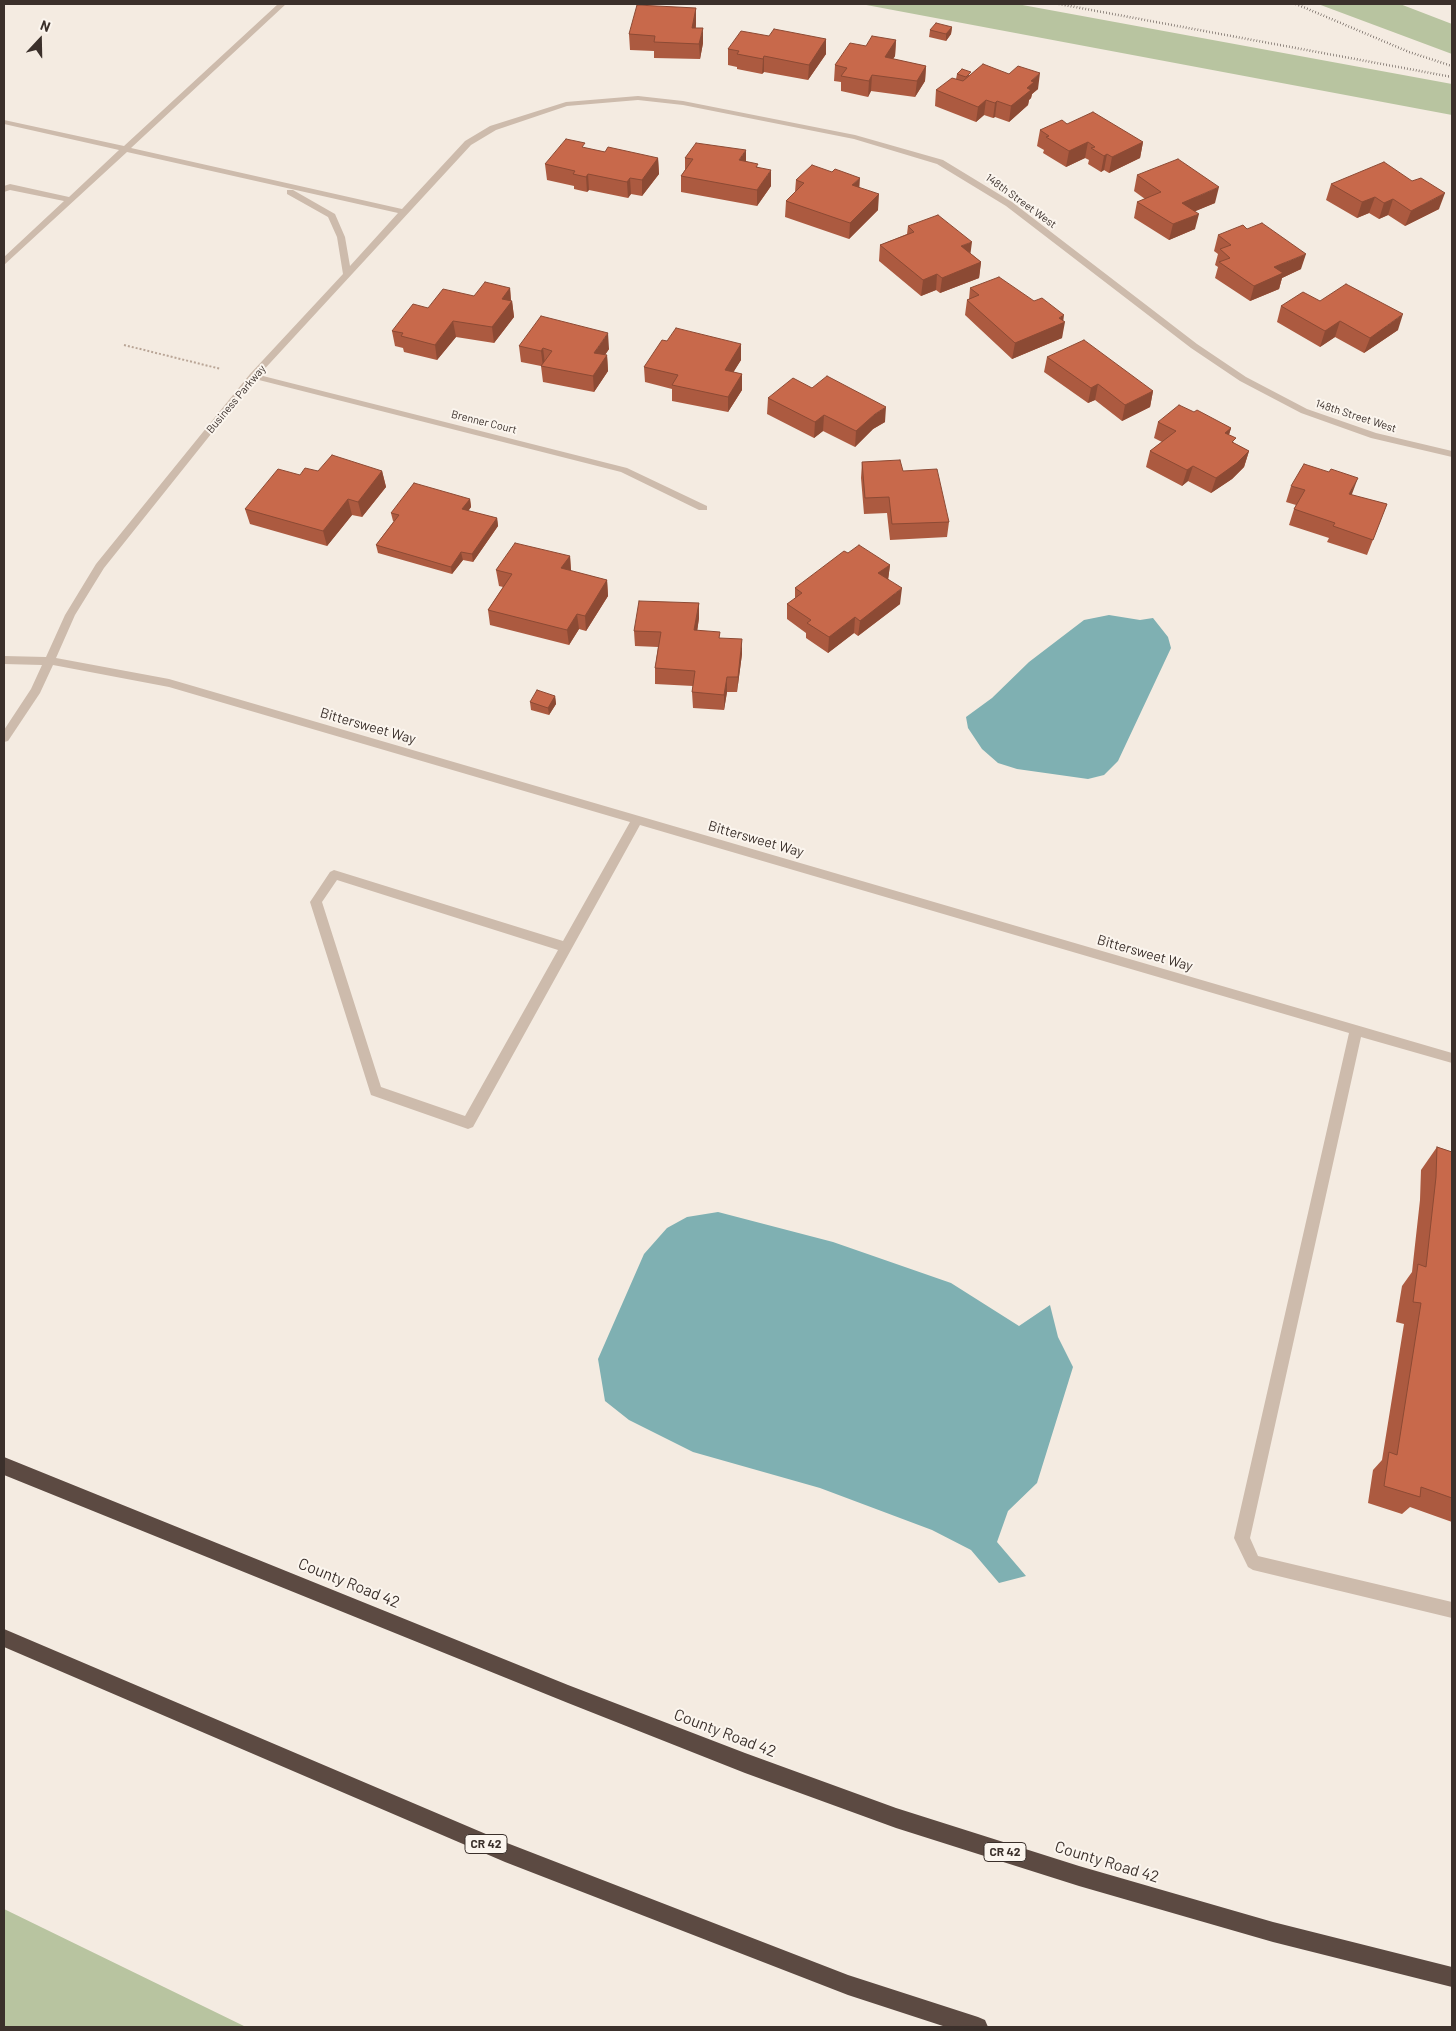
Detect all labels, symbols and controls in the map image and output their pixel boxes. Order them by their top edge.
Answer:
north arrow [15,15,65,65]
text: N [38,16,53,35]
street label: 148th Street West [983,171,1059,231]
street label: Business Parkway [204,362,268,436]
street label: 148th Street West [1314,397,1398,435]
street label: Brenner Court [450,407,518,437]
street label: Bittersweet Way [318,704,418,748]
street label: Bittersweet Way [706,817,806,861]
street label: Bittersweet Way [1095,931,1195,975]
street label: County Road 42 [295,1554,403,1612]
street label: County Road 42 [671,1705,779,1761]
road number: CR 42 [465,1835,507,1854]
street label: County Road 42 [1053,1837,1161,1887]
road number: CR 42 [984,1842,1026,1861]

